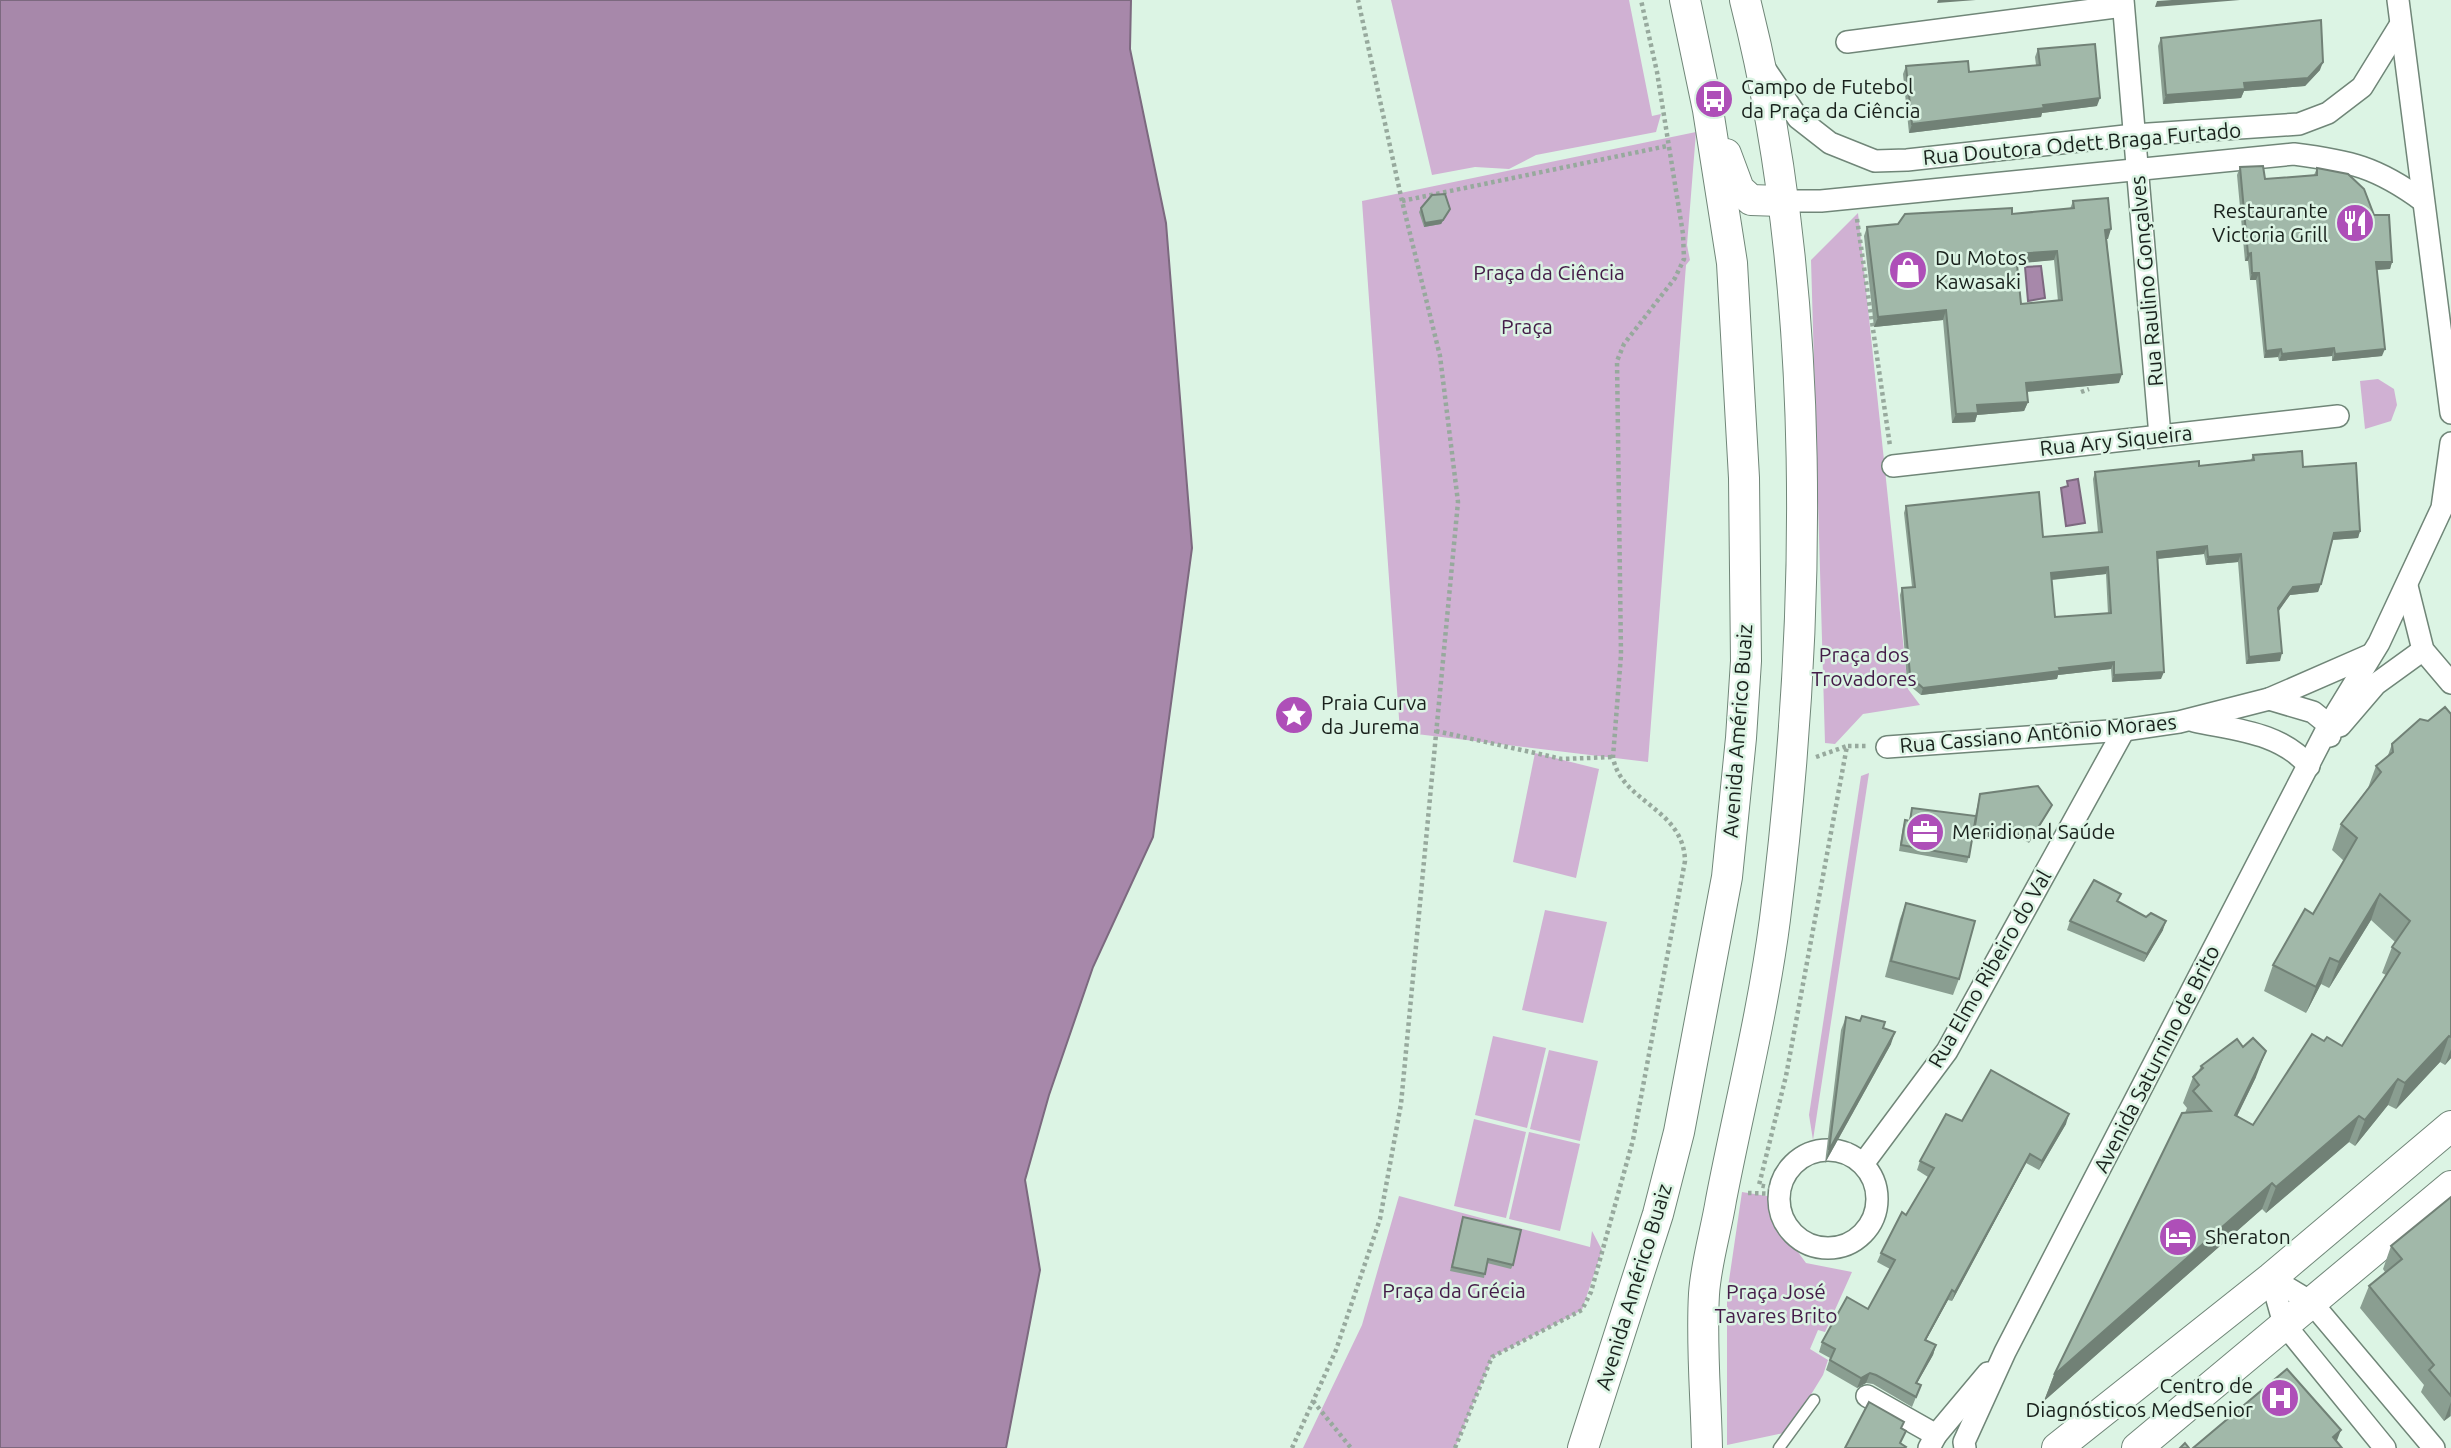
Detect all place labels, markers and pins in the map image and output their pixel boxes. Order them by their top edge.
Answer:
place label: Campo de Futebol da Praça da Ciência [1741,74,1921,122]
bus stop icon: Campo de Futebol da Praça da Ciência [1693,78,1735,120]
place label: Restaurante Victoria Grill [2212,198,2328,246]
restaurant icon: Restaurante Victoria Grill [2334,202,2376,244]
place label: Du Motos Kawasaki [1935,245,2027,293]
shop icon: Du Motos Kawasaki [1887,249,1929,291]
place label: Praia Curva da Jurema [1321,690,1427,738]
place icon: Praia Curva da Jurema [1273,694,1315,736]
office icon: Meridional Saúde [1904,811,1946,853]
place label: Meridional Saúde [1952,819,2115,843]
hotel icon: Sheraton [2157,1216,2199,1258]
place label: Sheraton [2205,1224,2291,1248]
place label: Centro de Diagnósticos MedSenior [2025,1373,2253,1421]
hospital icon: Centro de Diagnósticos MedSenior [2259,1377,2301,1419]

